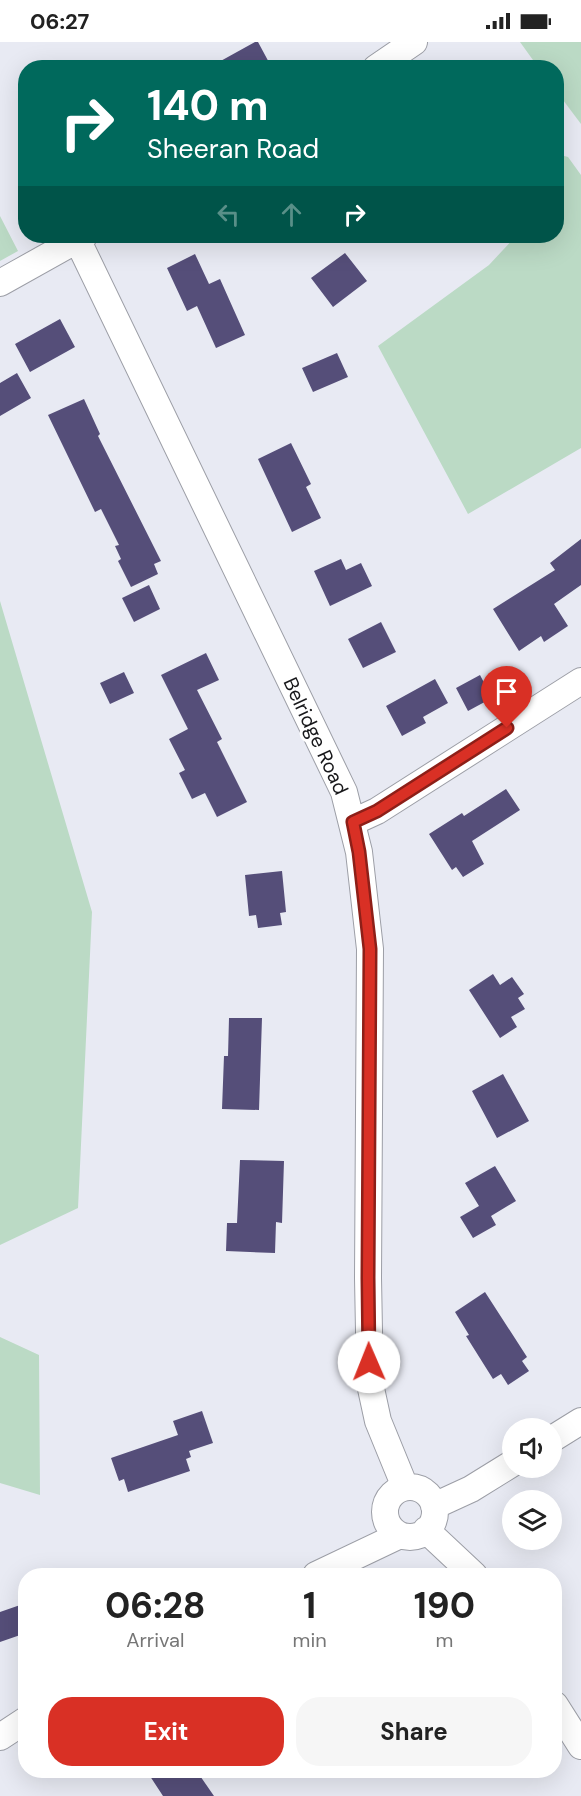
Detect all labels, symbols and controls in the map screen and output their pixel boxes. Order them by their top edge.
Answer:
text: 06:27 [30,7,89,36]
text: 140 m [147,78,269,133]
icon: right [48,84,126,162]
text: Sheeran Road [147,131,319,166]
icon: left [212,198,245,231]
icon: ahead [275,198,308,231]
icon: right [338,198,371,231]
pin [481,666,532,728]
street label: Belridge Road [277,673,355,799]
icon: arrive [490,675,523,708]
position arrow [337,1330,401,1394]
map controls [502,1418,562,1550]
button: sound [502,1418,562,1478]
button: layers [502,1490,562,1550]
text: 06:28 [105,1582,206,1629]
text: 1 [303,1582,316,1629]
text: 190 [414,1582,475,1629]
text: Arrival [126,1627,184,1653]
text: min [293,1627,327,1653]
text: m [435,1627,453,1653]
button: Exit [48,1697,284,1766]
button: Share [296,1697,532,1766]

